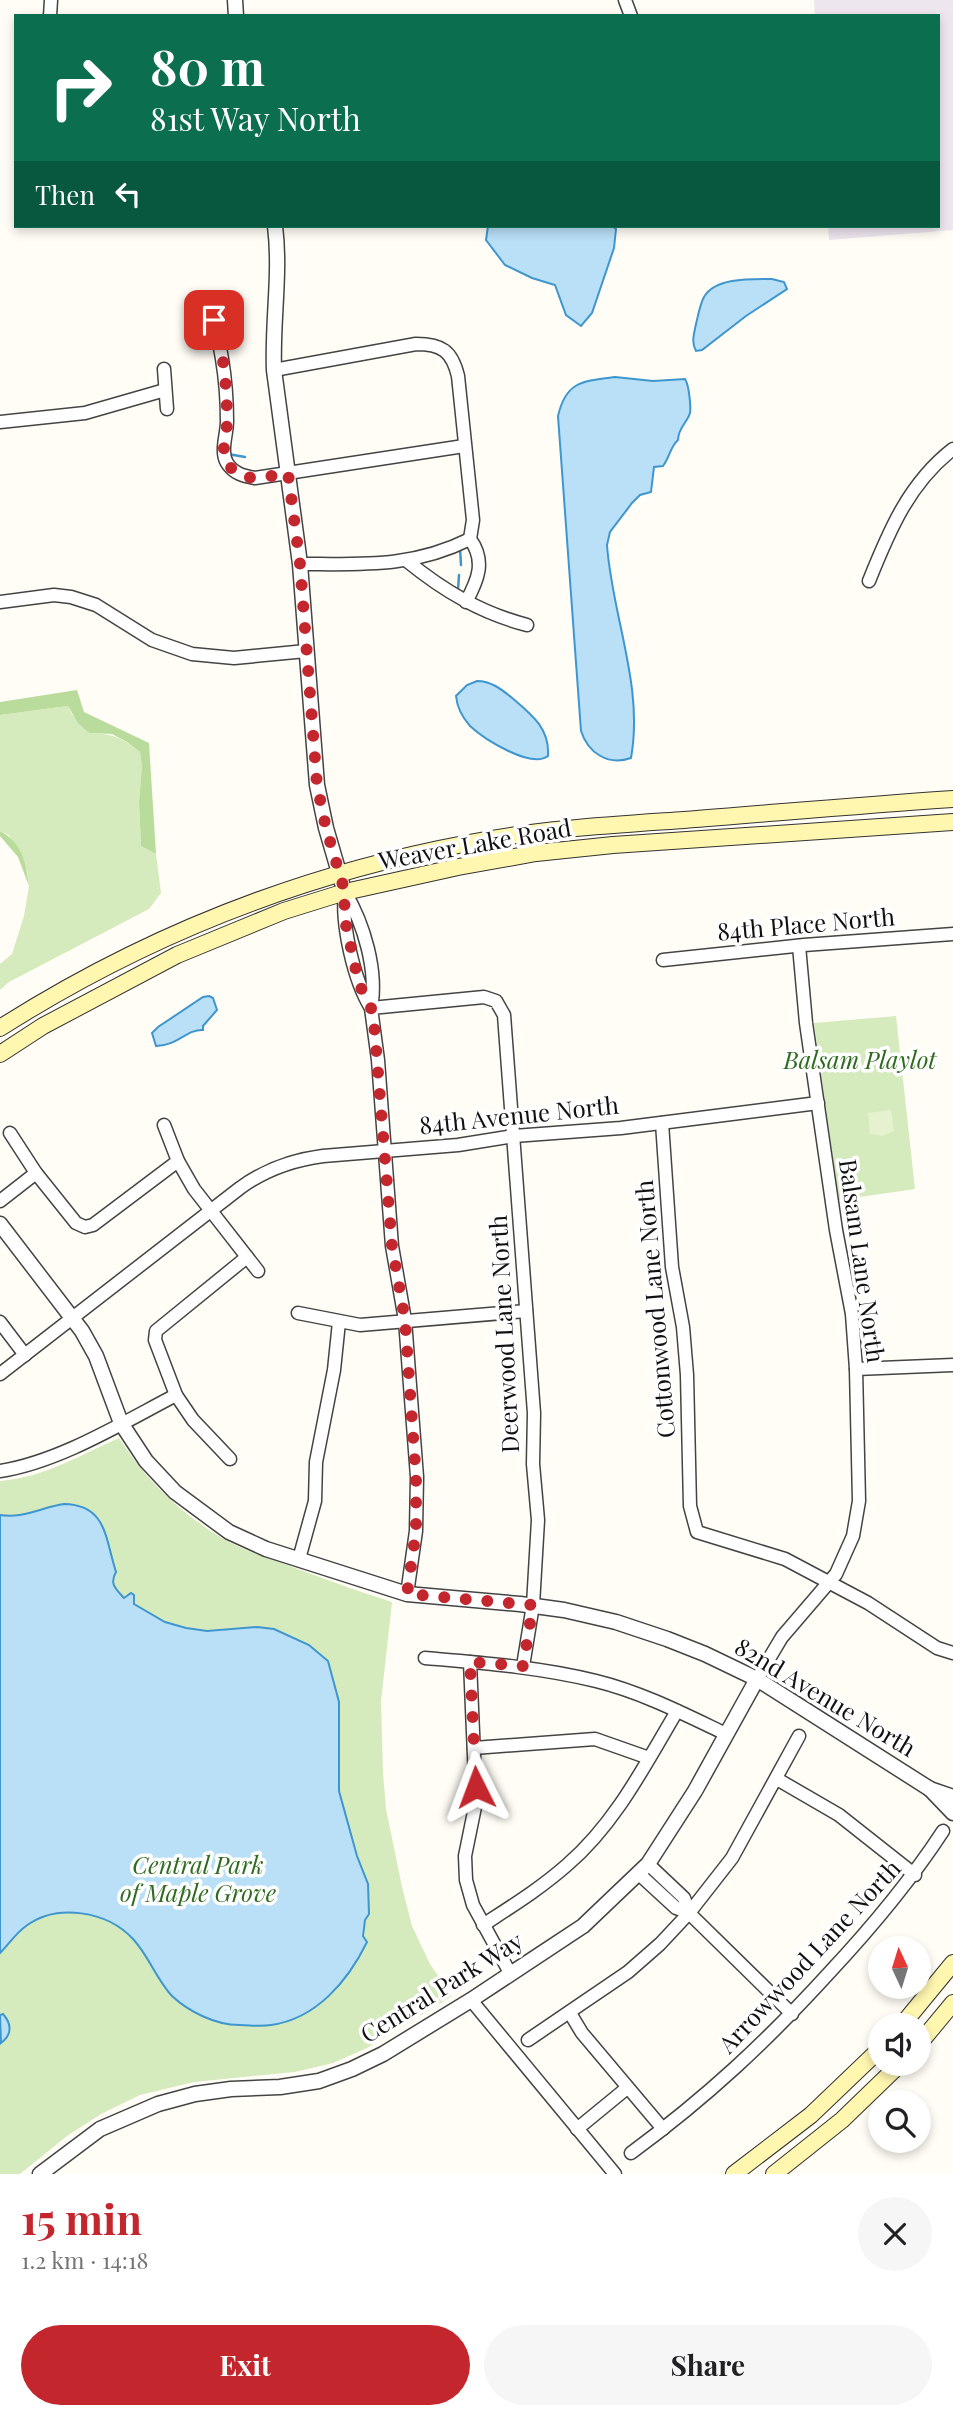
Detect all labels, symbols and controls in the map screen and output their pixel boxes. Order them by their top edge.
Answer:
text: 80 m [150,33,265,98]
icon: right [35,42,126,133]
text: 81st Way North [150,96,361,139]
icon: left [109,175,147,213]
text: Then [35,177,95,212]
pin [184,290,244,350]
icon: arrive [195,301,233,339]
street label: Weaver Lake Road [375,810,574,876]
street label: 84th Place North [716,899,896,947]
park label: Balsam Playlot [783,1043,937,1075]
street label: 84th Avenue North [418,1088,620,1140]
street label: Balsam Lane North [833,1157,893,1365]
street label: Cottonwood Lane North [627,1179,681,1440]
street label: Deerwood Lane North [481,1214,525,1454]
street label: 82nd Avenue North [730,1630,922,1763]
position arrow [439,1750,513,1824]
park label: Central Park of Maple Grove [120,1848,276,1908]
street label: Arrowwood Lane North [710,1852,907,2060]
street label: Central Park Way [354,1924,528,2049]
north arrow [868,1936,931,1998]
map controls [868,1936,931,2153]
button: sound [868,2013,931,2076]
button: search [868,2090,931,2153]
text: 15 min [21,2190,142,2246]
button: close [858,2197,932,2271]
text: 1.2 km · 14:18 [21,2244,148,2275]
button: Exit [21,2325,470,2405]
button: Share [484,2325,932,2405]

